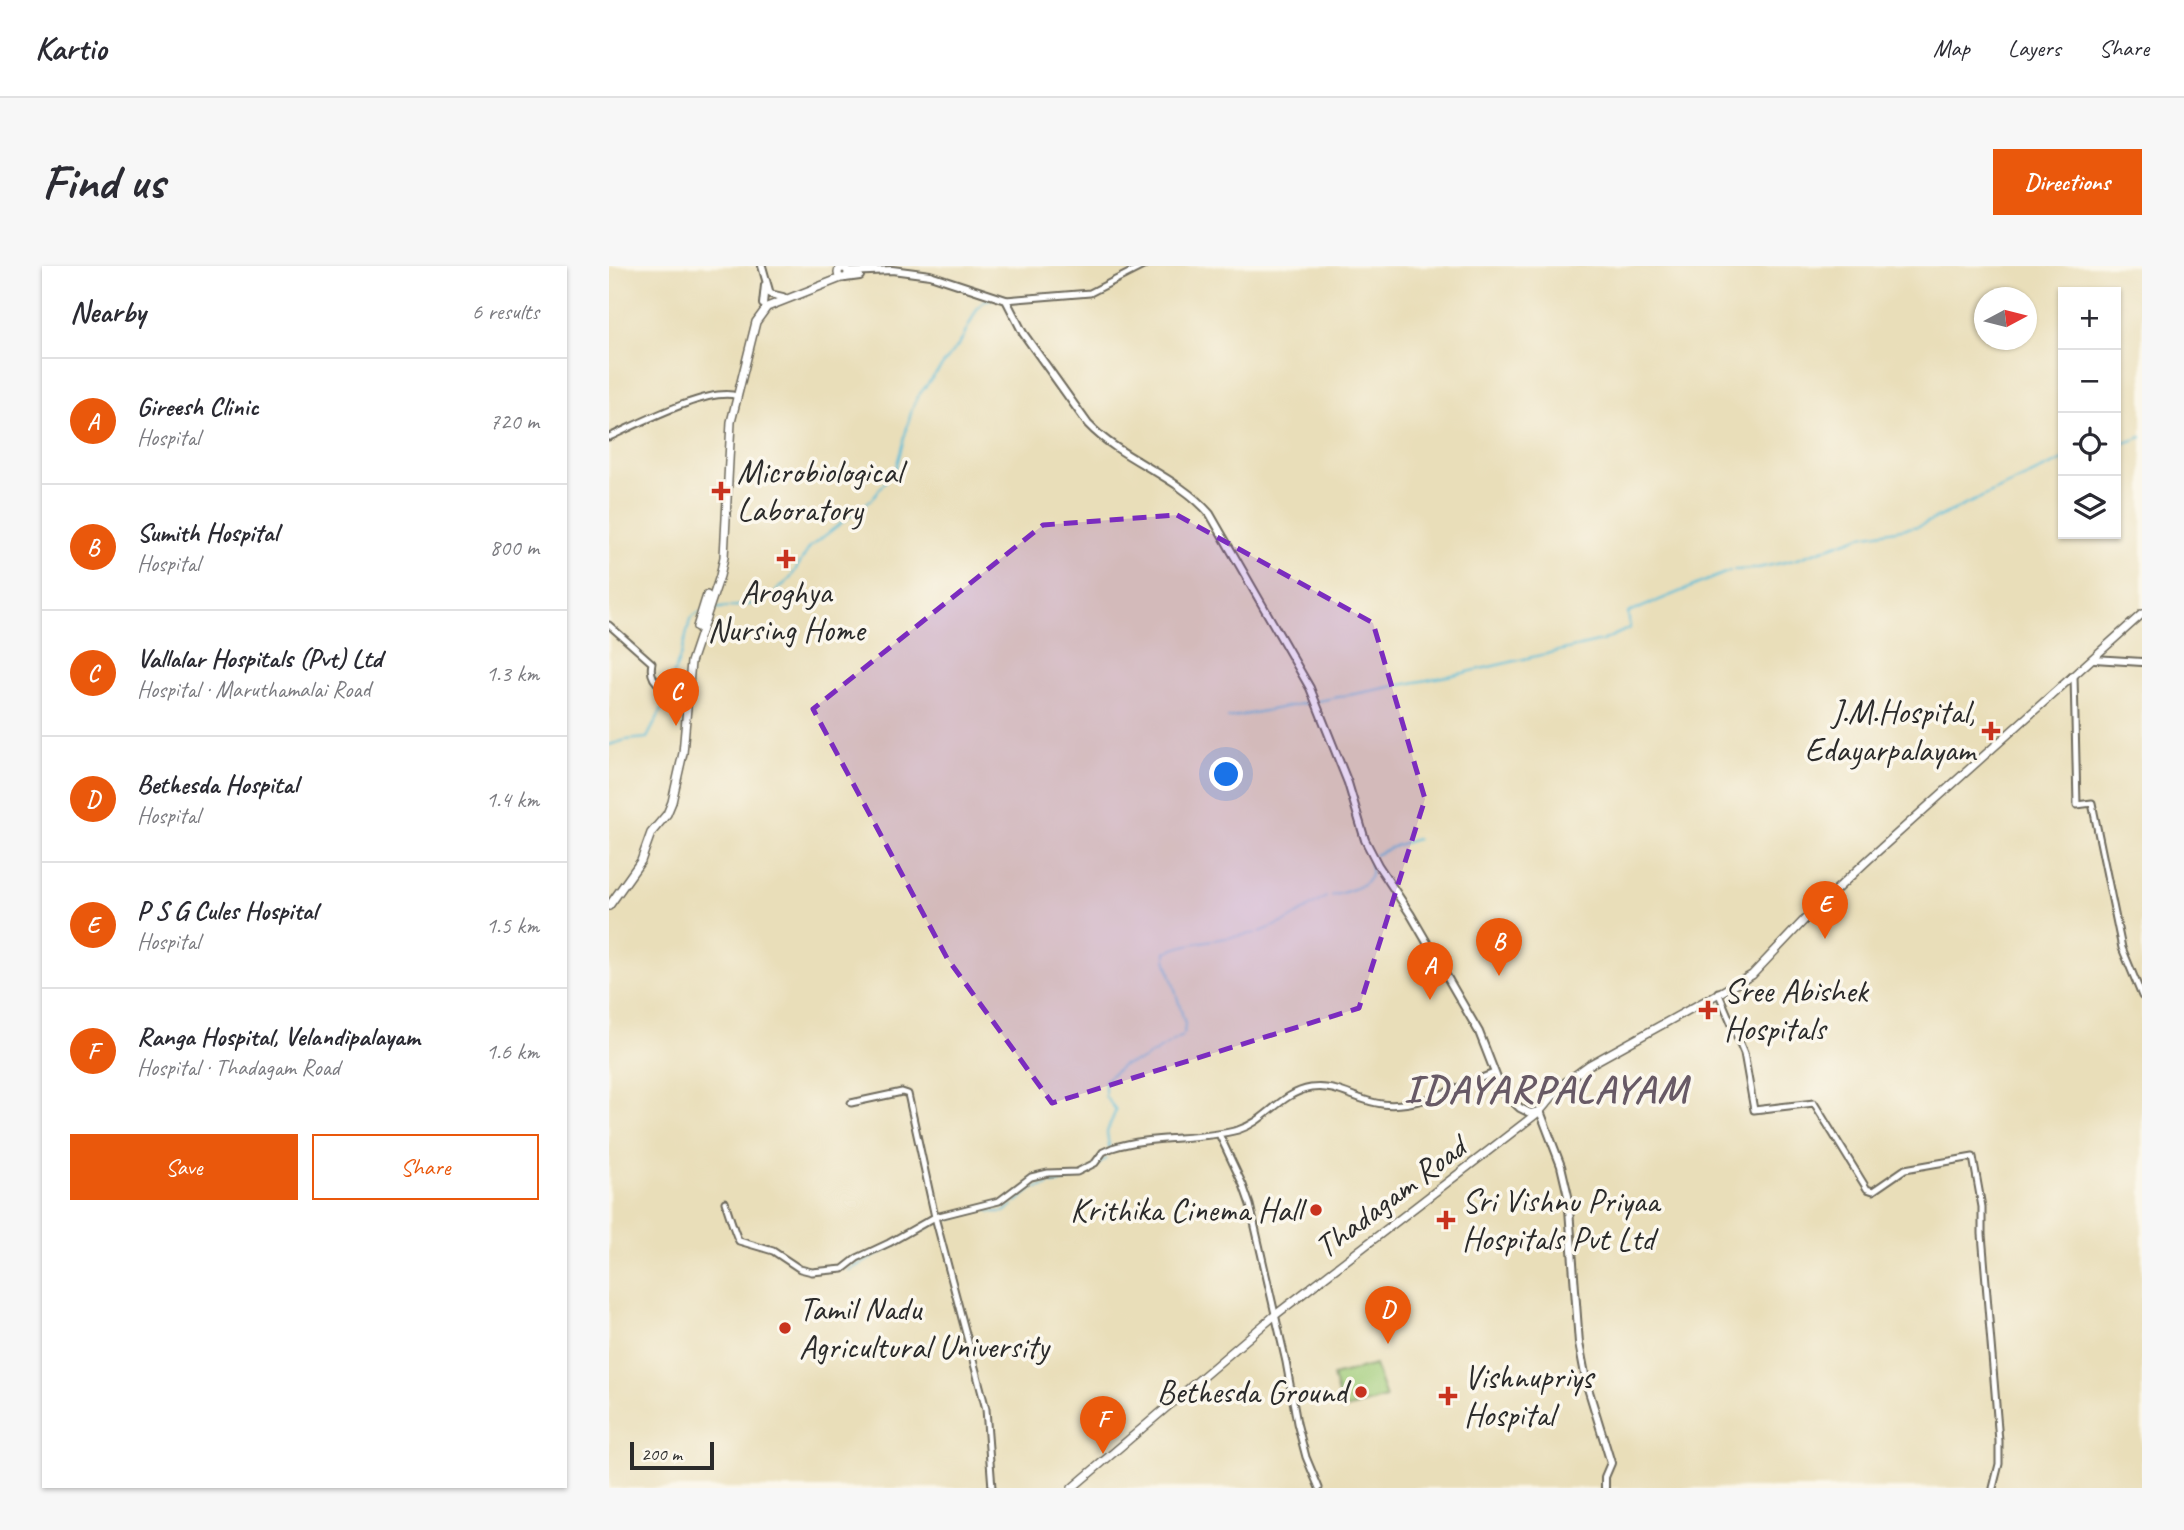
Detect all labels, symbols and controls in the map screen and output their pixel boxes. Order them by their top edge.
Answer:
text: Kartio [35,27,106,69]
text: Map [1933,33,1970,63]
text: Layers [2008,33,2061,63]
text: Share [2099,33,2149,63]
button: Directions [1993,149,2142,215]
text: Find us [42,151,164,213]
north arrow [1974,287,2037,350]
map controls [2058,287,2121,539]
button: + [2058,287,2121,350]
text: Nearby [70,293,146,331]
text: 6 results [472,297,539,326]
button: − [2058,350,2121,413]
text: Gireesh Clinic [137,390,259,423]
text: A [87,407,99,436]
text: 720 m [490,407,539,436]
button: locate [2058,413,2121,476]
text: Hospital [137,423,200,452]
place label: Microbiological Laboratory [737,451,908,531]
button: layers [2058,476,2121,539]
marker: Microbiological Laboratory [711,481,731,501]
text: Sumith Hospital [137,516,278,549]
text: B [87,533,99,562]
text: 800 m [490,533,539,562]
text: Hospital [137,549,200,578]
marker: Aroghya Nursing Home [776,549,796,569]
place label: Aroghya Nursing Home [708,571,867,651]
text: Vallalar Hospitals (Pvt) Ltd [137,642,382,675]
text: C [88,659,98,688]
text: 1.3 km [486,659,539,688]
pin: C [653,668,699,726]
text: Hospital · Maruthamalai Road [137,675,371,704]
place label: J.M.Hospital, Edayarpalayam [1805,691,1978,771]
marker: J.M.Hospital, Edayarpalayam [1981,721,2001,741]
your location [1209,757,1243,791]
text: Bethesda Hospital [137,768,298,801]
text: D [86,785,100,814]
text: 1.4 km [486,785,539,814]
text: Hospital [137,801,200,830]
pin: E [1802,881,1848,939]
text: P S G Cules Hospital [137,894,317,927]
text: E [87,911,99,940]
text: 1.5 km [486,911,539,940]
pin: B [1476,918,1522,976]
text: Hospital [137,927,200,956]
pin: A [1407,942,1453,1000]
place label: Sree Abishek Hospitals [1724,970,1869,1050]
marker: Sree Abishek Hospitals [1698,1000,1718,1020]
text: Ranga Hospital, Velandipalayam [137,1020,419,1053]
text: F [88,1037,98,1066]
text: 1.6 km [486,1037,539,1066]
text: Hospital · Thadagam Road [137,1053,340,1082]
district label: IDAYARPALAYAM [1404,1064,1691,1114]
street label: Thadagam Road [1306,1123,1478,1268]
button: Save [70,1134,298,1200]
button: Share [312,1134,539,1200]
place label: Sri Vishnu Priyaa Hospitals Pvt Ltd [1462,1180,1661,1260]
place label: Krithika Cinema Hall [1070,1189,1307,1231]
marker: Krithika Cinema Hall [1308,1202,1324,1218]
marker: Sri Vishnu Priyaa Hospitals Pvt Ltd [1436,1210,1456,1230]
pin: D [1365,1286,1411,1344]
place label: Tamil Nadu Agricultural University [799,1288,1051,1368]
marker: Tamil Nadu Agricultural University [777,1320,793,1336]
place label: Vishnupriys Hospital [1464,1356,1595,1436]
place label: Bethesda Ground [1157,1371,1352,1413]
marker: Bethesda Ground [1353,1384,1369,1400]
marker: Vishnupriys Hospital [1438,1386,1458,1406]
pin: F [1080,1396,1126,1454]
scale bar [630,1439,714,1471]
text: 200 m [641,1442,682,1466]

